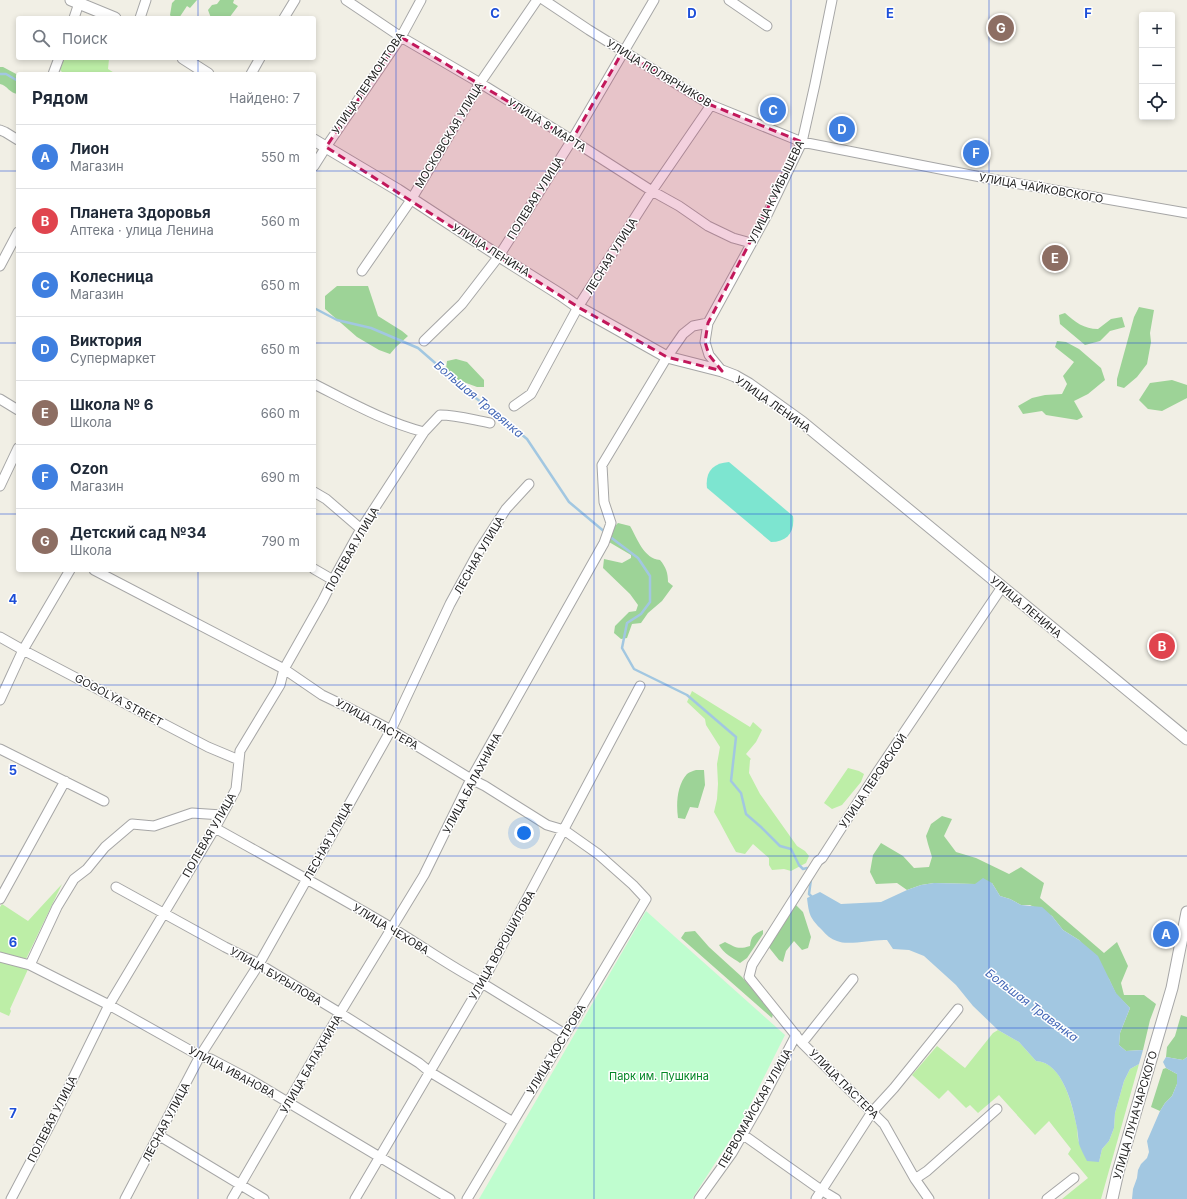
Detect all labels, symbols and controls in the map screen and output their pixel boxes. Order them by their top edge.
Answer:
text: C [490,5,500,21]
text: D [687,5,697,21]
text: E [886,5,894,21]
text: F [1084,5,1092,21]
map controls [1139,12,1175,120]
button: + [1139,12,1175,48]
pin: G [988,13,1014,43]
search box [16,16,316,60]
icon: search [30,27,52,49]
text: Поиск [62,29,108,48]
street label: УЛИЦА ЛЕРМОНТОВА [329,29,408,137]
street label: УЛИЦА ПОЛЯРНИКОВ [604,36,714,110]
button: − [1139,48,1175,84]
street label: МОСКОВСКАЯ УЛИЦА [412,79,486,191]
button: locate [1139,84,1175,120]
text: Рядом [32,88,88,108]
text: Найдено: 7 [229,90,300,106]
street label: УЛИЦА 8 МАРТА [505,95,589,155]
pin: C [760,95,786,125]
pin: D [829,114,855,144]
street label: УЛИЦА КУЙБЫШЕВА [745,138,807,246]
pin: F [963,138,989,168]
text: Лион [70,139,109,158]
text: A [40,149,50,165]
text: 550 m [261,149,300,165]
street label: ПОЛЕВАЯ УЛИЦА [504,154,566,242]
text: Магазин [70,158,124,174]
street label: УЛИЦА ЧАЙКОВСКОГО [978,170,1104,206]
text: Планета Здоровья [70,203,211,222]
text: B [41,213,49,229]
text: 560 m [261,213,300,229]
street label: ЛЕСНАЯ УЛИЦА [582,215,640,297]
street label: УЛИЦА ЛЕНИНА [450,220,533,280]
text: Аптека · улица Ленина [70,222,214,238]
pin: E [1042,243,1068,273]
text: Колесница [70,267,153,286]
text: C [40,277,50,293]
text: 650 m [261,277,300,293]
text: Магазин [70,286,124,302]
text: Виктория [70,331,142,350]
text: D [40,341,50,357]
text: 650 m [261,341,300,357]
text: Супермаркет [70,350,156,366]
water label: Большая Травянка [431,357,527,441]
street label: УЛИЦА ЛЕНИНА [732,373,814,436]
text: Школа № 6 [70,395,154,414]
text: E [41,405,49,421]
text: 660 m [261,405,300,421]
text: Школа [70,414,112,430]
text: Ozon [70,459,108,478]
text: F [41,469,49,485]
text: 690 m [261,469,300,485]
text: Магазин [70,478,124,494]
street label: ПОЛЕВАЯ УЛИЦА [322,504,382,594]
street label: ЛЕСНАЯ УЛИЦА [451,513,507,597]
text: Детский сад №34 [70,523,207,542]
text: G [40,533,50,549]
text: 790 m [261,533,300,549]
text: Школа [70,542,112,558]
street label: УЛИЦА ЛЕНИНА [987,573,1065,641]
text: 4 [9,591,18,607]
pin: B [1149,631,1175,661]
street label: GOGOLYA STREET [72,671,166,729]
street label: УЛИЦА ПАСТЕРА [333,695,421,753]
street label: УЛИЦА БАЛАХНИНА [439,730,505,836]
street label: УЛИЦА ПЕРОВСКОЙ [836,731,910,831]
text: 5 [9,762,17,778]
street label: ПОЛЕВАЯ УЛИЦА [179,790,239,880]
street label: ЛЕСНАЯ УЛИЦА [301,799,356,883]
your location [514,823,534,843]
street label: УЛИЦА ВОРОШИЛОВА [466,887,538,1002]
street label: УЛИЦА ЧЕХОВА [350,901,432,958]
pin: A [1153,919,1179,949]
text: 6 [9,934,17,950]
street label: УЛИЦА БУРЫЛОВА [227,944,325,1008]
water label: Большая Травянка [983,965,1081,1045]
street label: УЛИЦА КОСТРОВА [524,1001,589,1097]
street label: УЛИЦА БАЛАХНИНА [277,1012,345,1116]
street label: УЛИЦА ИВАНОВА [186,1043,278,1101]
street label: ПЕРВОМАЙСКАЯ УЛИЦА [715,1046,795,1170]
street label: УЛИЦА ПАСТЕРА [806,1046,882,1122]
street label: УЛИЦА ЛУНАЧАРСКОГО [1110,1049,1160,1181]
park label: Парк им. Пушкина [609,1069,709,1083]
street label: ПОЛЕВАЯ УЛИЦА [24,1073,80,1165]
street label: ЛЕСНАЯ УЛИЦА [139,1080,193,1164]
text: 7 [9,1105,17,1121]

